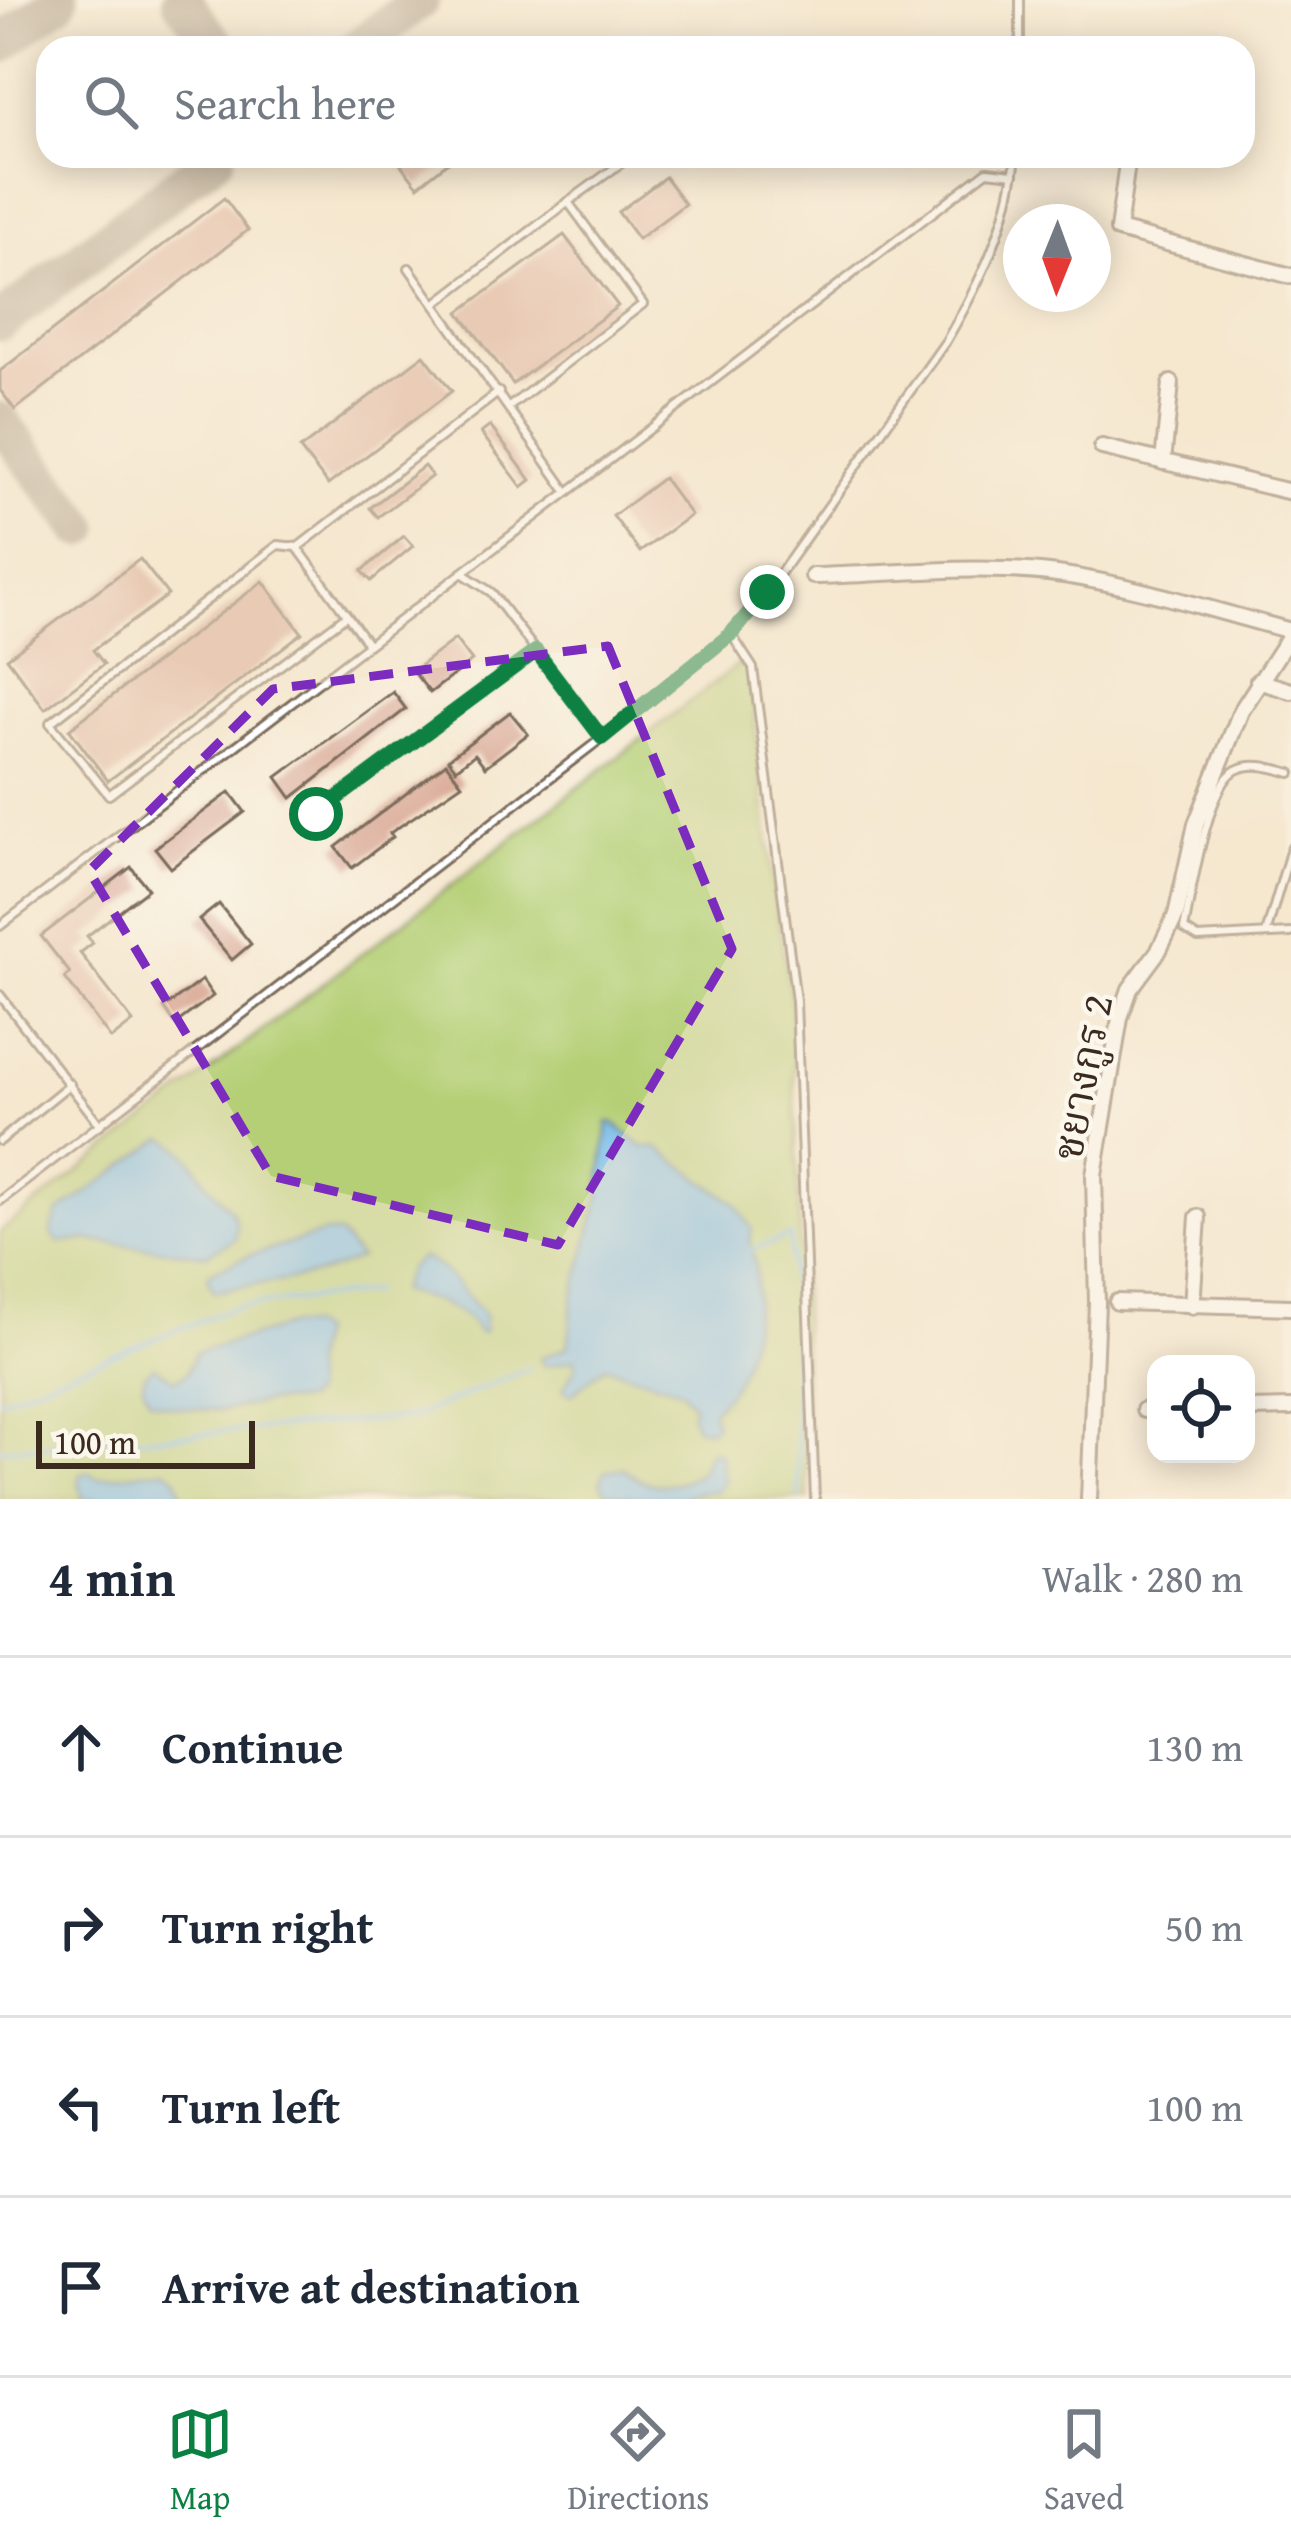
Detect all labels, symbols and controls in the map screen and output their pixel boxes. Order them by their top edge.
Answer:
search box [36,36,1255,168]
icon: search [78,69,144,135]
text: Search here [174,70,396,135]
north arrow [1003,204,1111,312]
route end [740,565,794,619]
route start [289,787,343,841]
street label: ชยางกูร 2 [1036,989,1127,1165]
map controls [1147,1355,1255,1463]
button: locate [1147,1355,1255,1463]
scale bar [36,1415,255,1468]
text: 100 m [54,1418,136,1466]
text: 4 min [48,1540,175,1615]
text: Walk · 280 m [1042,1549,1243,1606]
icon: ahead [48,1714,114,1780]
text: Continue [162,1714,343,1779]
text: 130 m [1146,1718,1243,1775]
icon: right [48,1894,114,1960]
text: Turn right [162,1894,374,1959]
text: 50 m [1165,1898,1243,1955]
icon: left [48,2074,114,2140]
text: Turn left [162,2074,340,2139]
text: 100 m [1146,2078,1243,2135]
icon: arrive [48,2254,114,2320]
text: Arrive at destination [162,2254,580,2319]
tab: Map [167,2401,233,2521]
tab: Directions [568,2401,709,2521]
tab: Saved [1044,2401,1124,2521]

